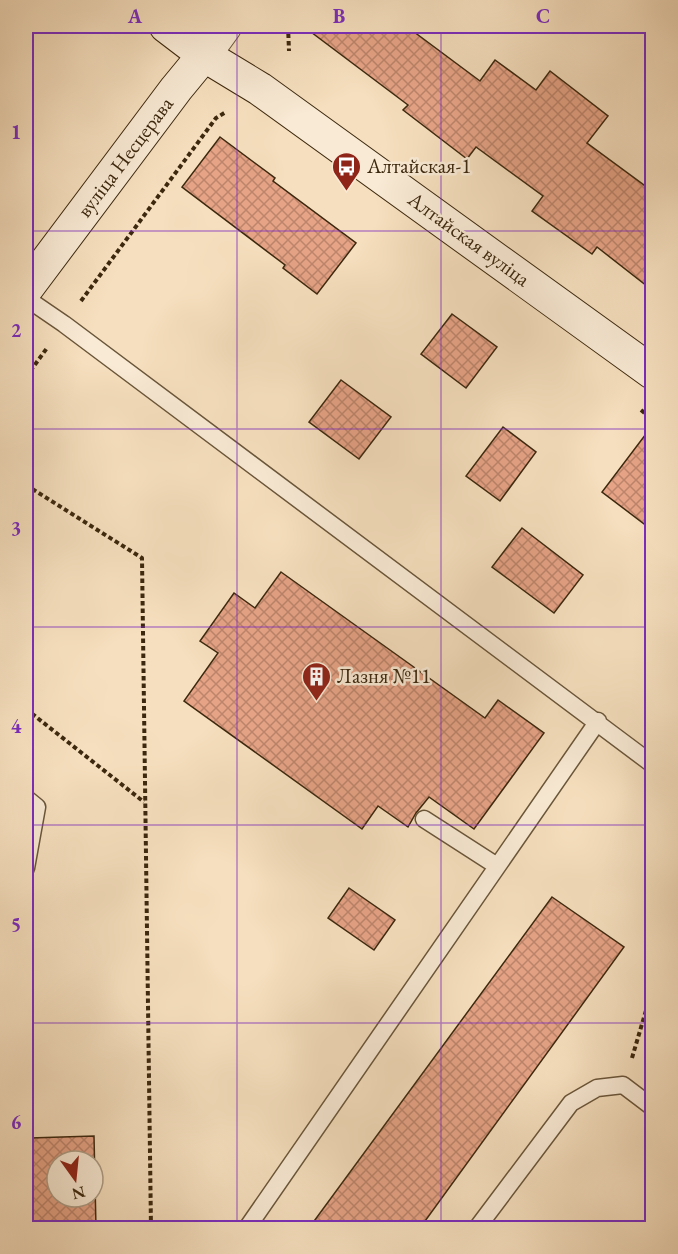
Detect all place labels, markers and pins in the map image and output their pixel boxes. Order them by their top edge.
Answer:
bus stop icon: Алтайская-1 [330,150,362,192]
place label: Алтайская-1 [366,152,471,179]
building icon: Лазня №11 [300,660,332,702]
place label: Лазня №11 [337,662,431,689]

